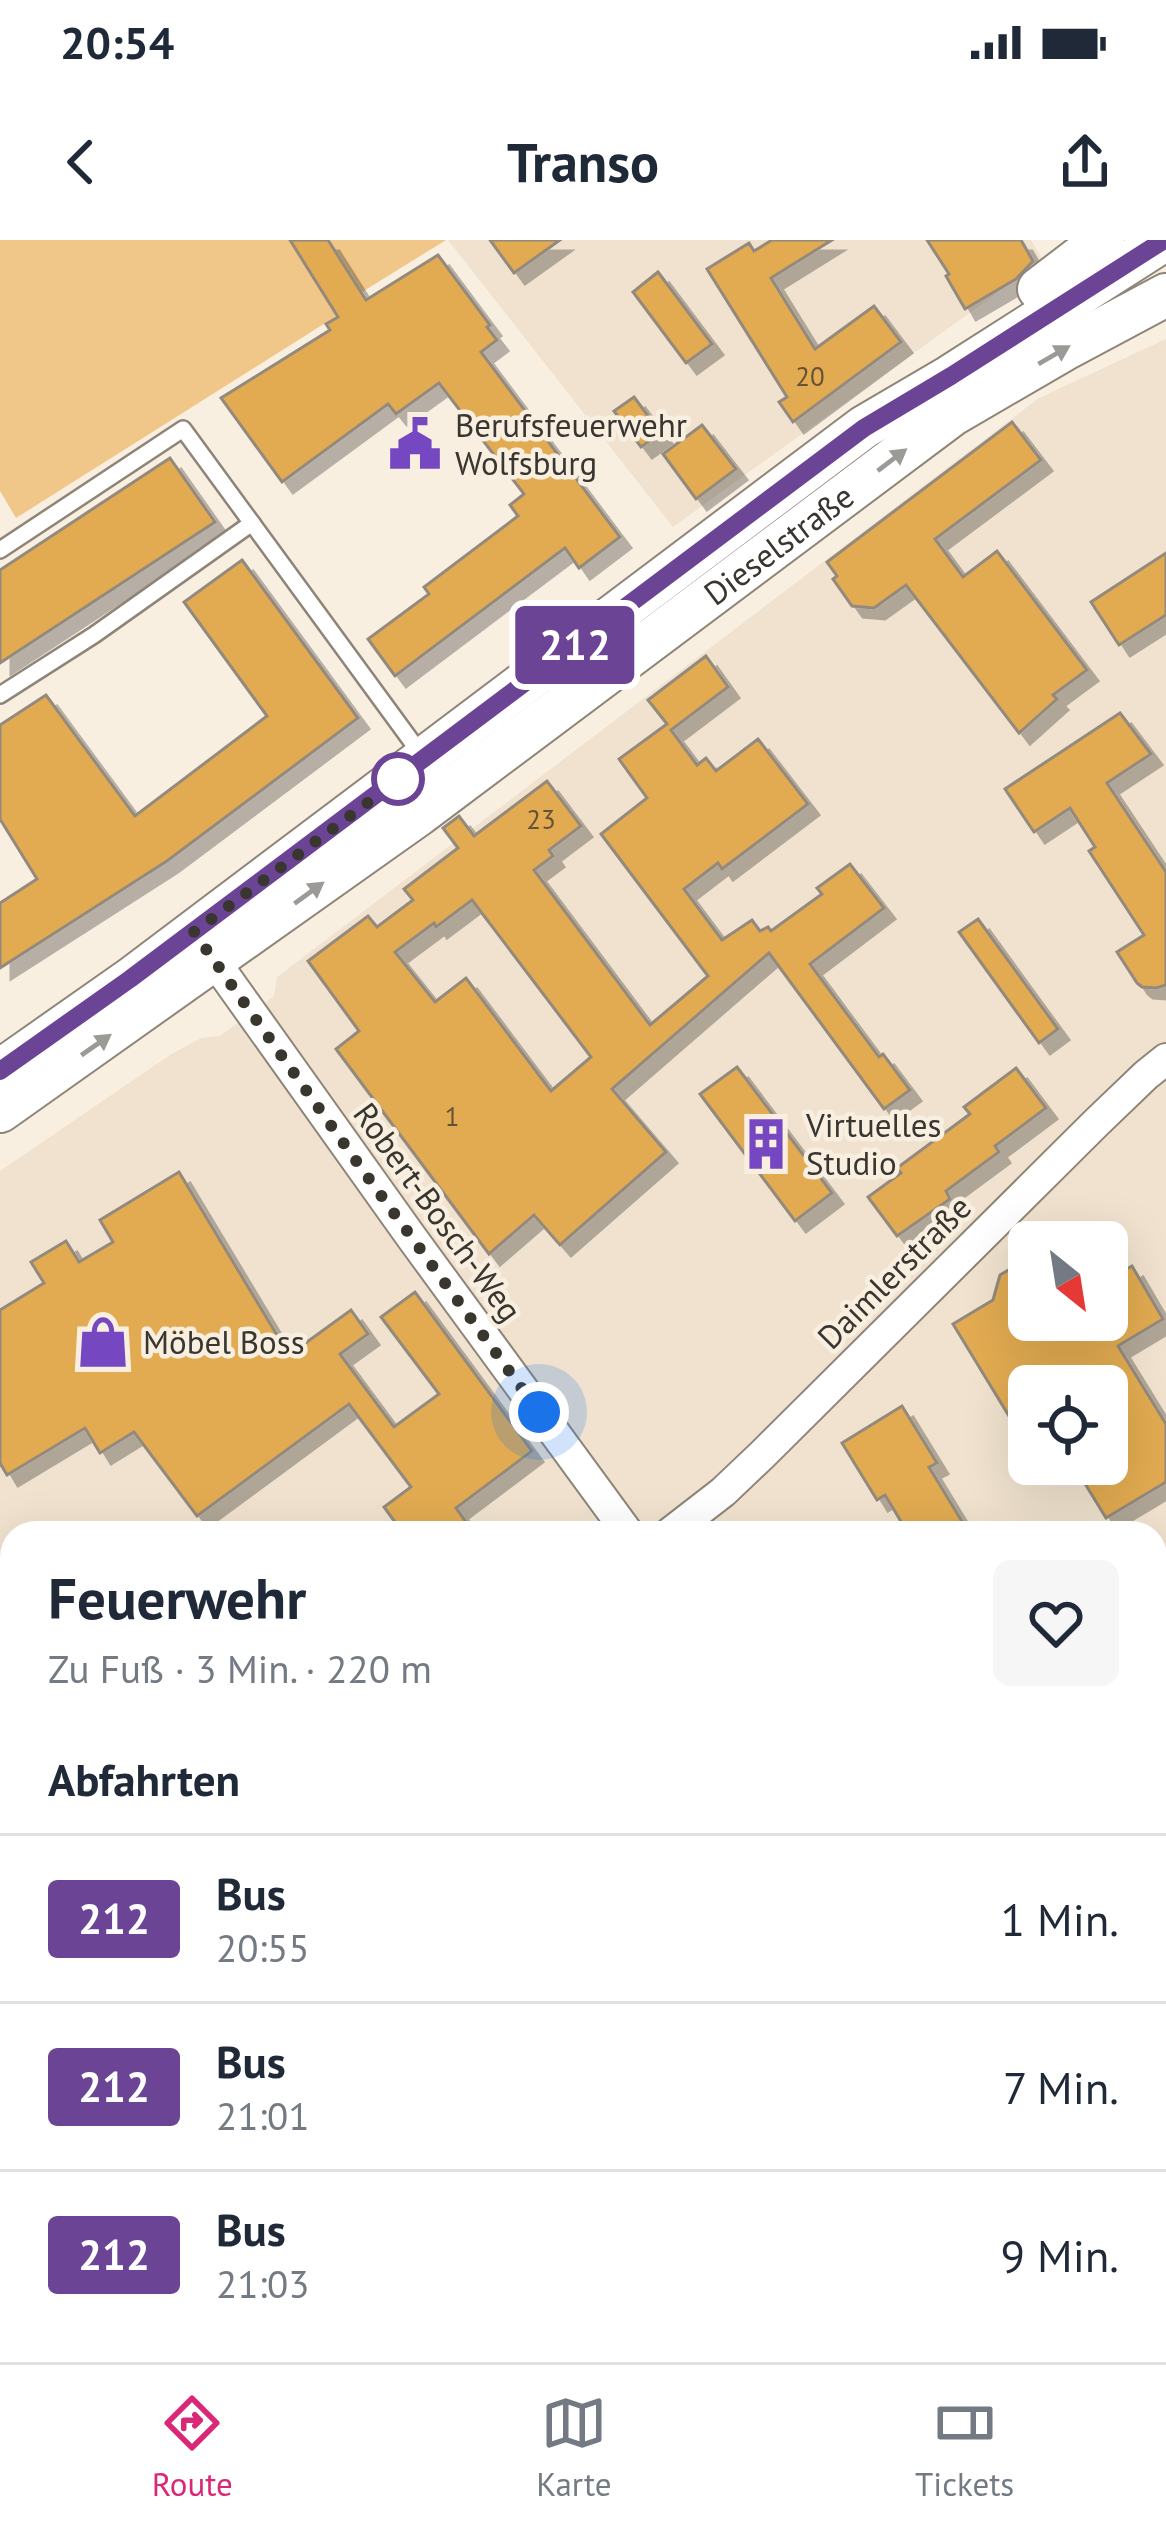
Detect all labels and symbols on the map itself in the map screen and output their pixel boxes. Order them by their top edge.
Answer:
one-way arrow [1037,346,1071,367]
house number: 20 [795,359,825,393]
place label: Berufsfeuerwehr Wolfsburg [455,403,687,484]
public building icon: Berufsfeuerwehr Wolfsburg [386,415,444,473]
one-way arrow [876,448,907,473]
street label: Dieselstraße [695,474,862,614]
line badge: 212 [506,606,644,684]
unlabelled marker [373,754,423,804]
house number: 23 [526,802,556,836]
one-way arrow [293,882,325,905]
one-way arrow [80,1034,112,1057]
street label: Robert-Bosch-Weg [345,1094,532,1330]
house number: 1 [445,1099,459,1133]
place label: Virtuelles Studio [805,1103,941,1184]
building icon: Virtuelles Studio [737,1115,795,1173]
street label: Daimlerstraße [808,1186,980,1358]
north arrow [1008,1221,1128,1341]
shop icon: Möbel Boss [74,1313,132,1371]
place label: Möbel Boss [143,1320,305,1363]
your location [509,1382,569,1442]

